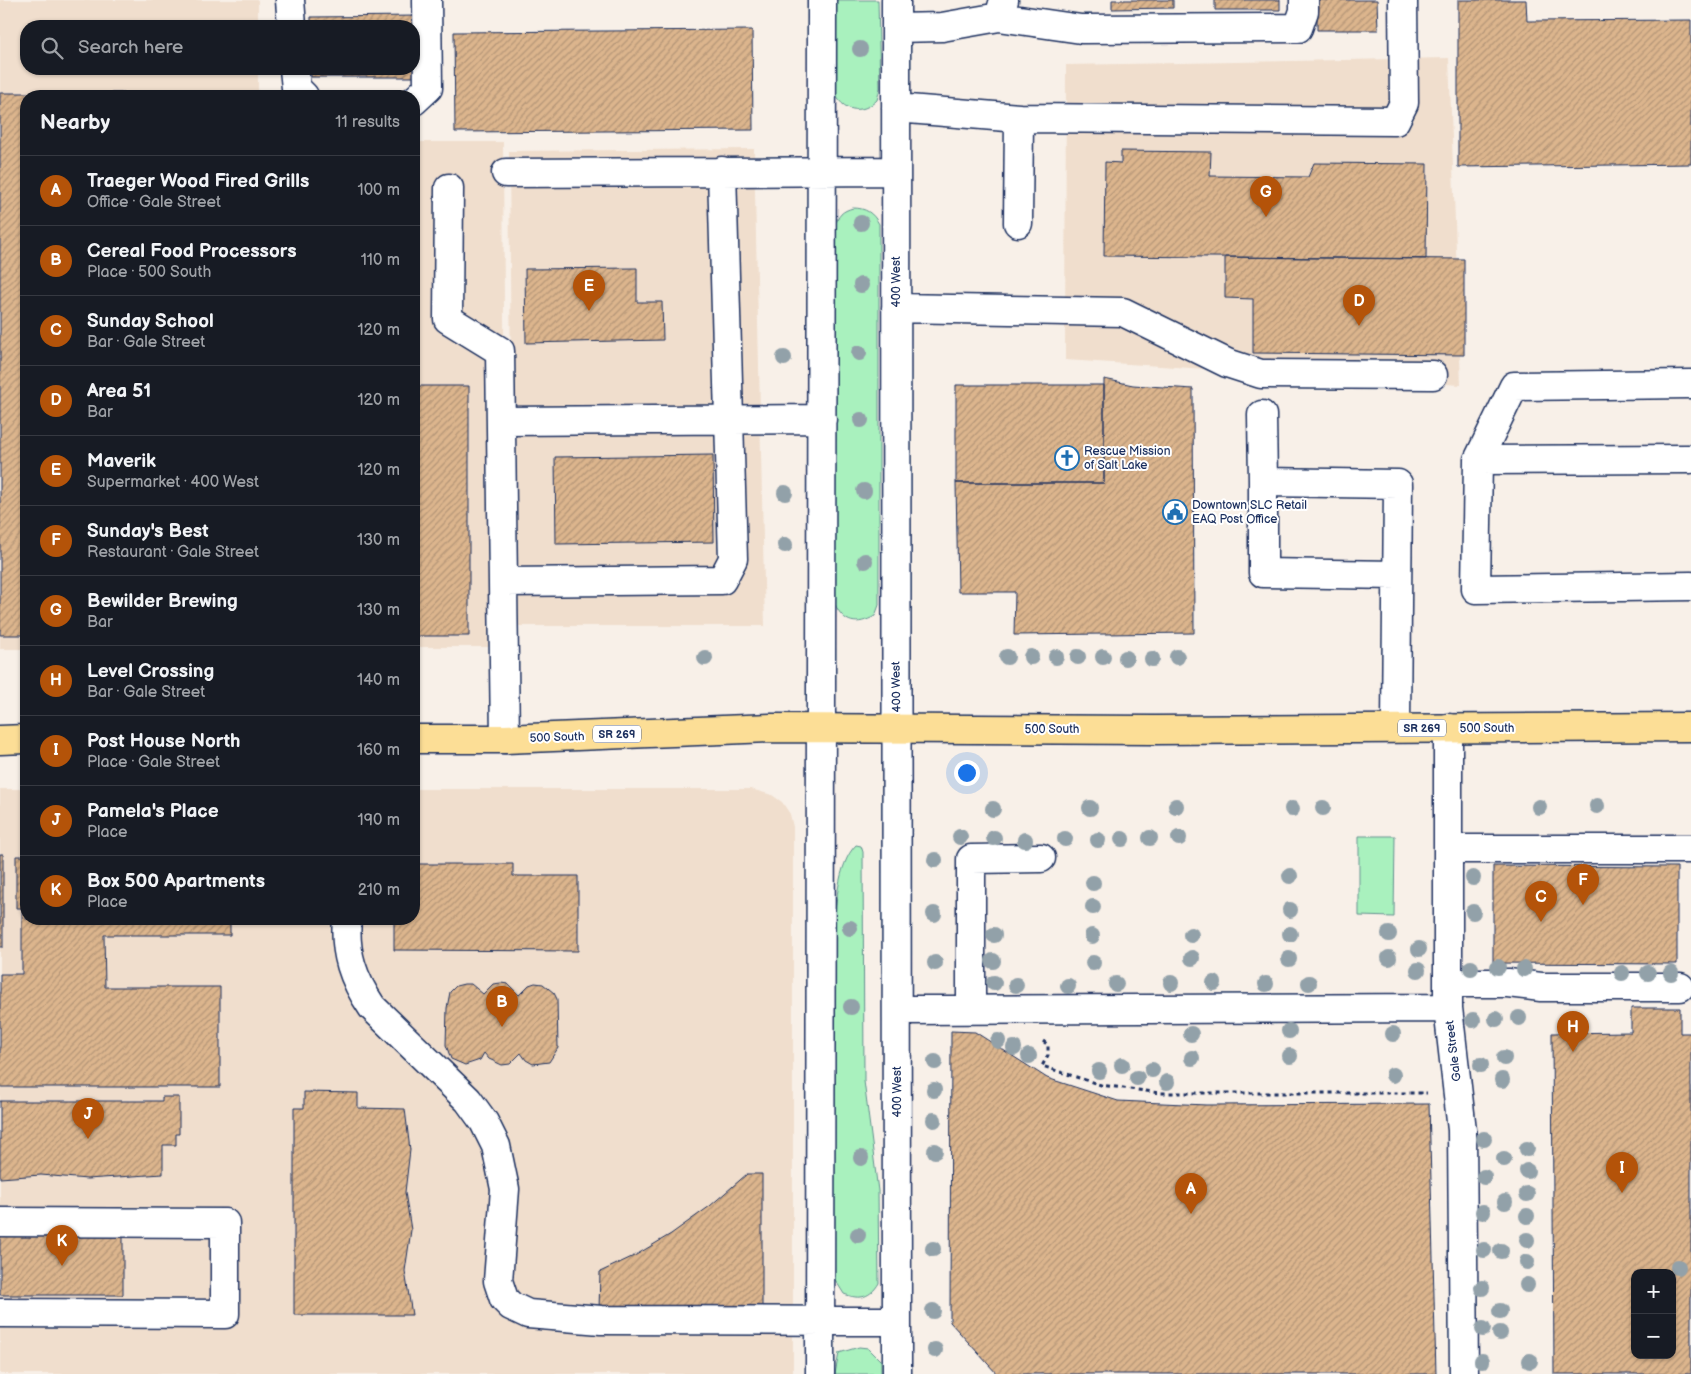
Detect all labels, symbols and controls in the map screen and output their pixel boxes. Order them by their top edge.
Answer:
search box [20,20,420,75]
icon: search [38,34,66,62]
text: Search here [78,36,183,59]
text: Nearby [40,110,110,135]
text: 11 results [335,113,400,132]
text: Traeger Wood Fired Grills [87,170,309,193]
pin: G [1250,176,1282,217]
text: A [51,181,61,200]
text: 100 m [357,181,400,200]
text: Office · Gale Street [87,193,221,212]
text: Cereal Food Processors [87,240,297,263]
text: B [50,251,62,270]
text: 110 m [361,251,400,270]
street label: 400 West [889,256,904,308]
text: Place · 500 South [87,263,211,282]
pin: E [573,270,605,311]
pin: D [1343,285,1375,326]
text: Sunday School [87,310,214,333]
text: C [50,321,62,340]
text: 120 m [357,321,400,340]
text: Bar · Gale Street [87,333,205,352]
text: Area 51 [87,380,151,403]
text: D [50,391,62,410]
text: 120 m [357,391,400,410]
text: Bar [87,403,113,422]
place label: Rescue Mission of Salt Lake [1084,444,1171,473]
church icon: Rescue Mission of Salt Lake [1054,445,1080,471]
text: Maverik [87,450,156,473]
text: E [51,461,61,480]
text: 120 m [357,461,400,480]
text: Supermarket · 400 West [87,473,259,492]
place label: Downtown SLC Retail EAQ Post Office [1192,498,1307,527]
public building icon: Downtown SLC Retail EAQ Post Office [1162,499,1188,525]
text: Sunday's Best [87,520,209,543]
text: F [51,531,61,550]
text: 130 m [357,531,400,550]
text: Restaurant · Gale Street [87,543,259,562]
text: Bewilder Brewing [87,590,238,613]
text: G [50,601,62,620]
text: 130 m [357,601,400,620]
text: Bar [87,613,113,632]
text: Level Crossing [87,660,214,683]
street label: 400 West [889,661,904,713]
text: H [50,671,62,690]
text: 140 m [357,671,400,690]
text: Bar · Gale Street [87,683,205,702]
road number: SR 269 [1398,720,1446,736]
street label: 500 South [1460,721,1515,736]
street label: 500 South [1025,722,1080,737]
road number: SR 269 [593,726,641,742]
street label: 500 South [529,729,585,746]
text: Post House North [87,730,240,753]
text: I [53,741,59,760]
text: 160 m [357,741,400,760]
text: Place · Gale Street [87,753,220,772]
your location [954,760,980,786]
text: Pamela's Place [87,800,219,823]
text: J [52,811,60,830]
text: 190 m [358,811,400,830]
text: Place [87,823,128,842]
pin: F [1567,864,1599,905]
text: Box 500 Apartments [87,870,265,893]
text: K [51,881,61,900]
text: 210 m [358,881,400,900]
pin: C [1525,881,1557,922]
text: Place [87,893,128,912]
pin: B [486,986,518,1027]
pin: H [1557,1011,1589,1052]
street label: Gale Street [1442,1019,1465,1082]
street label: 400 West [890,1066,905,1118]
pin: J [72,1098,104,1139]
pin: I [1606,1152,1638,1193]
pin: A [1175,1173,1207,1214]
pin: K [46,1225,78,1266]
map controls [1631,1269,1676,1359]
button: + [1631,1269,1676,1314]
button: − [1631,1314,1676,1359]

